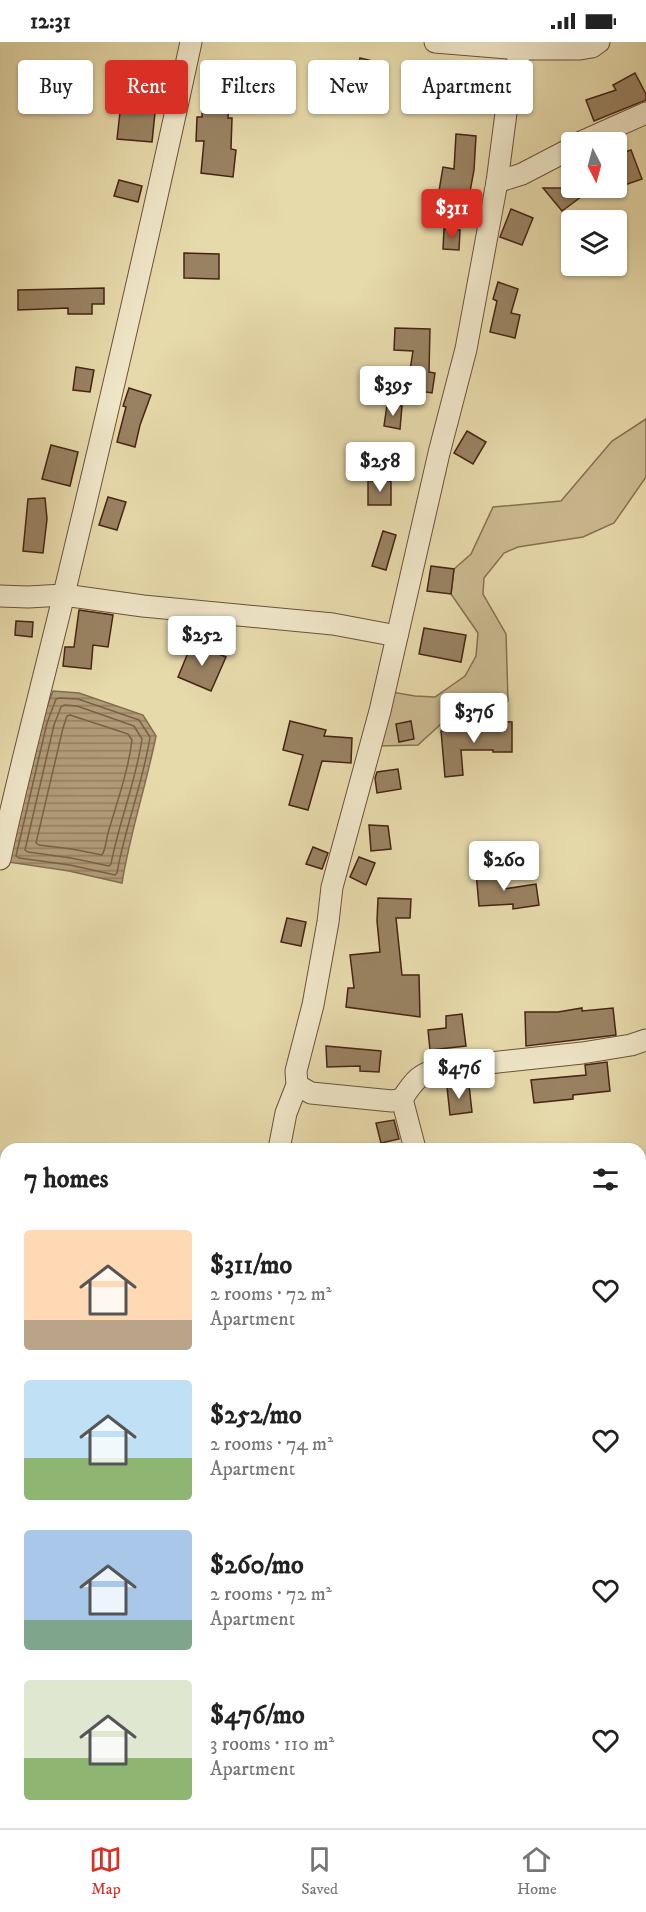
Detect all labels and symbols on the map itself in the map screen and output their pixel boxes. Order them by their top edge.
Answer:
north arrow [561,132,627,198]
pin: $311 [416,189,488,240]
pin: $395 [357,366,429,417]
pin: $258 [344,442,416,493]
pin: $252 [166,616,238,667]
pin: $376 [438,693,510,744]
pin: $260 [468,841,540,892]
pin: $476 [423,1049,495,1100]

